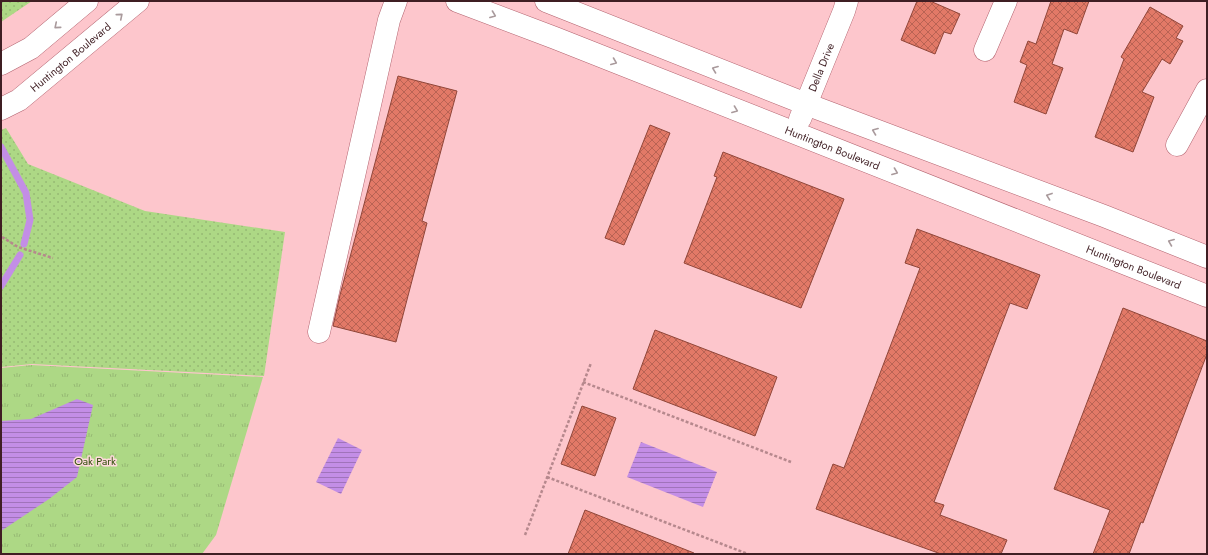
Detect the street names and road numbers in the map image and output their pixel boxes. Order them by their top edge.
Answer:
street label: Huntington Boulevard [26,19,114,96]
street label: Della Drive [804,40,838,94]
street label: Huntington Boulevard [782,122,882,174]
street label: Huntington Boulevard [1084,241,1183,293]

